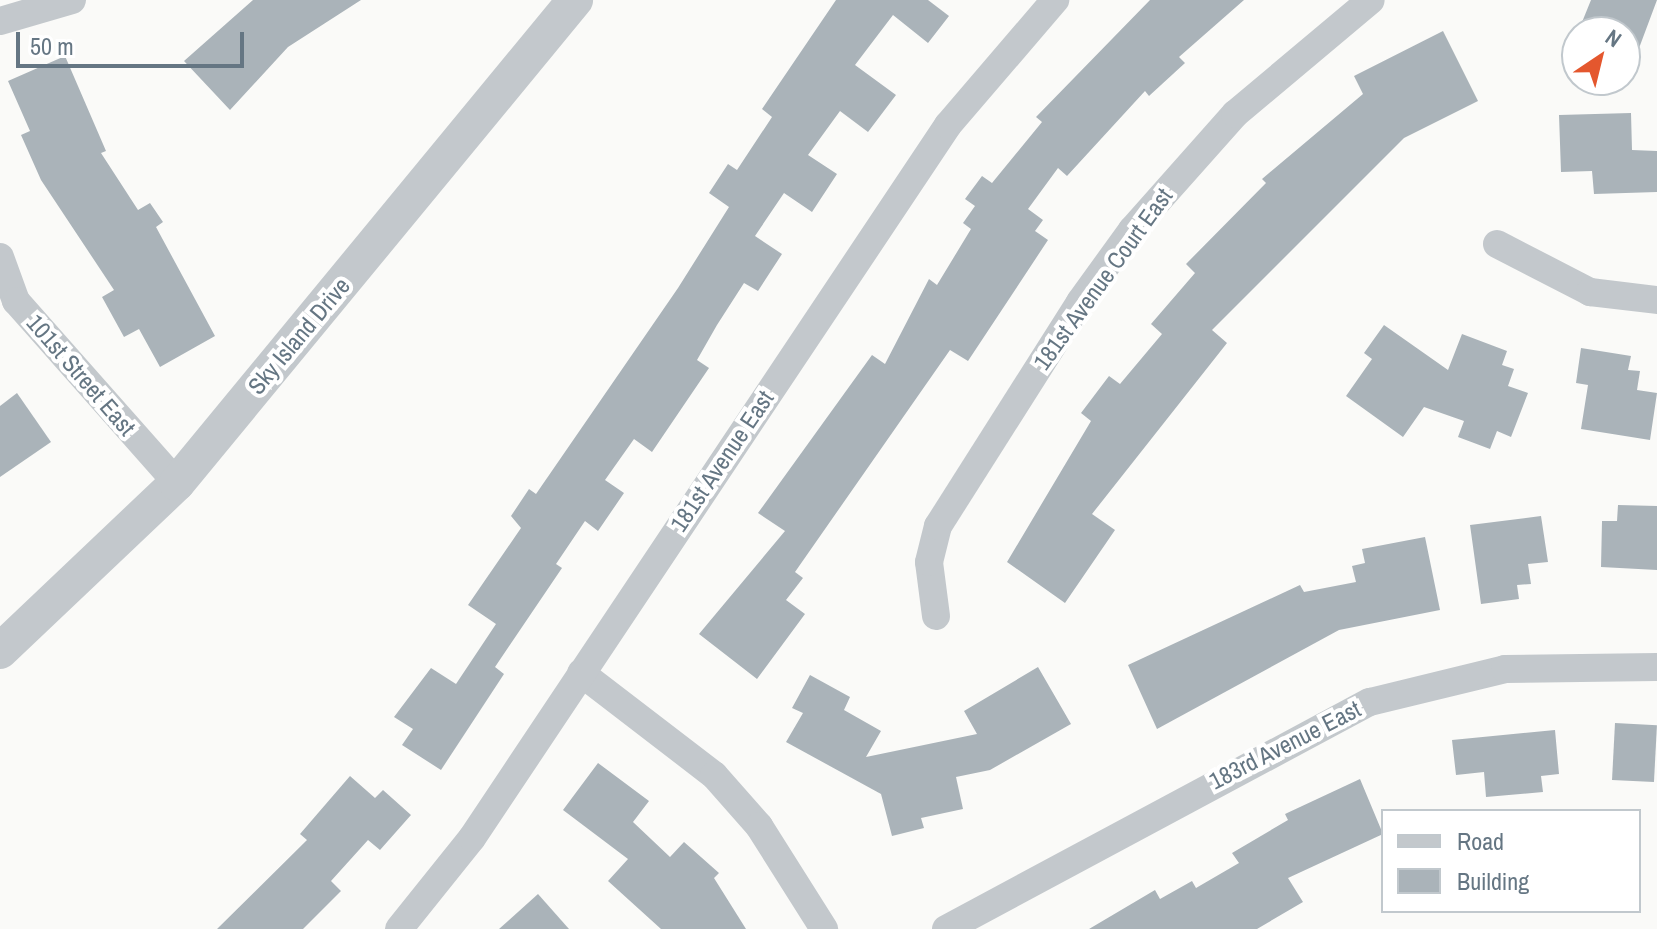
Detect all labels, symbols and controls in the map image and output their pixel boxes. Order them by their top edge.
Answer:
scale bar [20,16,248,66]
north arrow [1561,16,1641,96]
text: N [1600,22,1628,54]
text: 50 m [30,30,74,62]
street label: 181st Avenue Court East [1027,182,1179,376]
street label: Sky Island Drive [242,272,356,400]
street label: 101st Street East [21,309,141,441]
street label: 181st Avenue East [664,385,780,537]
street label: 183rd Avenue East [1204,694,1366,796]
legend [1381,809,1641,913]
text: Road [1457,825,1504,857]
text: Building [1457,865,1529,897]

